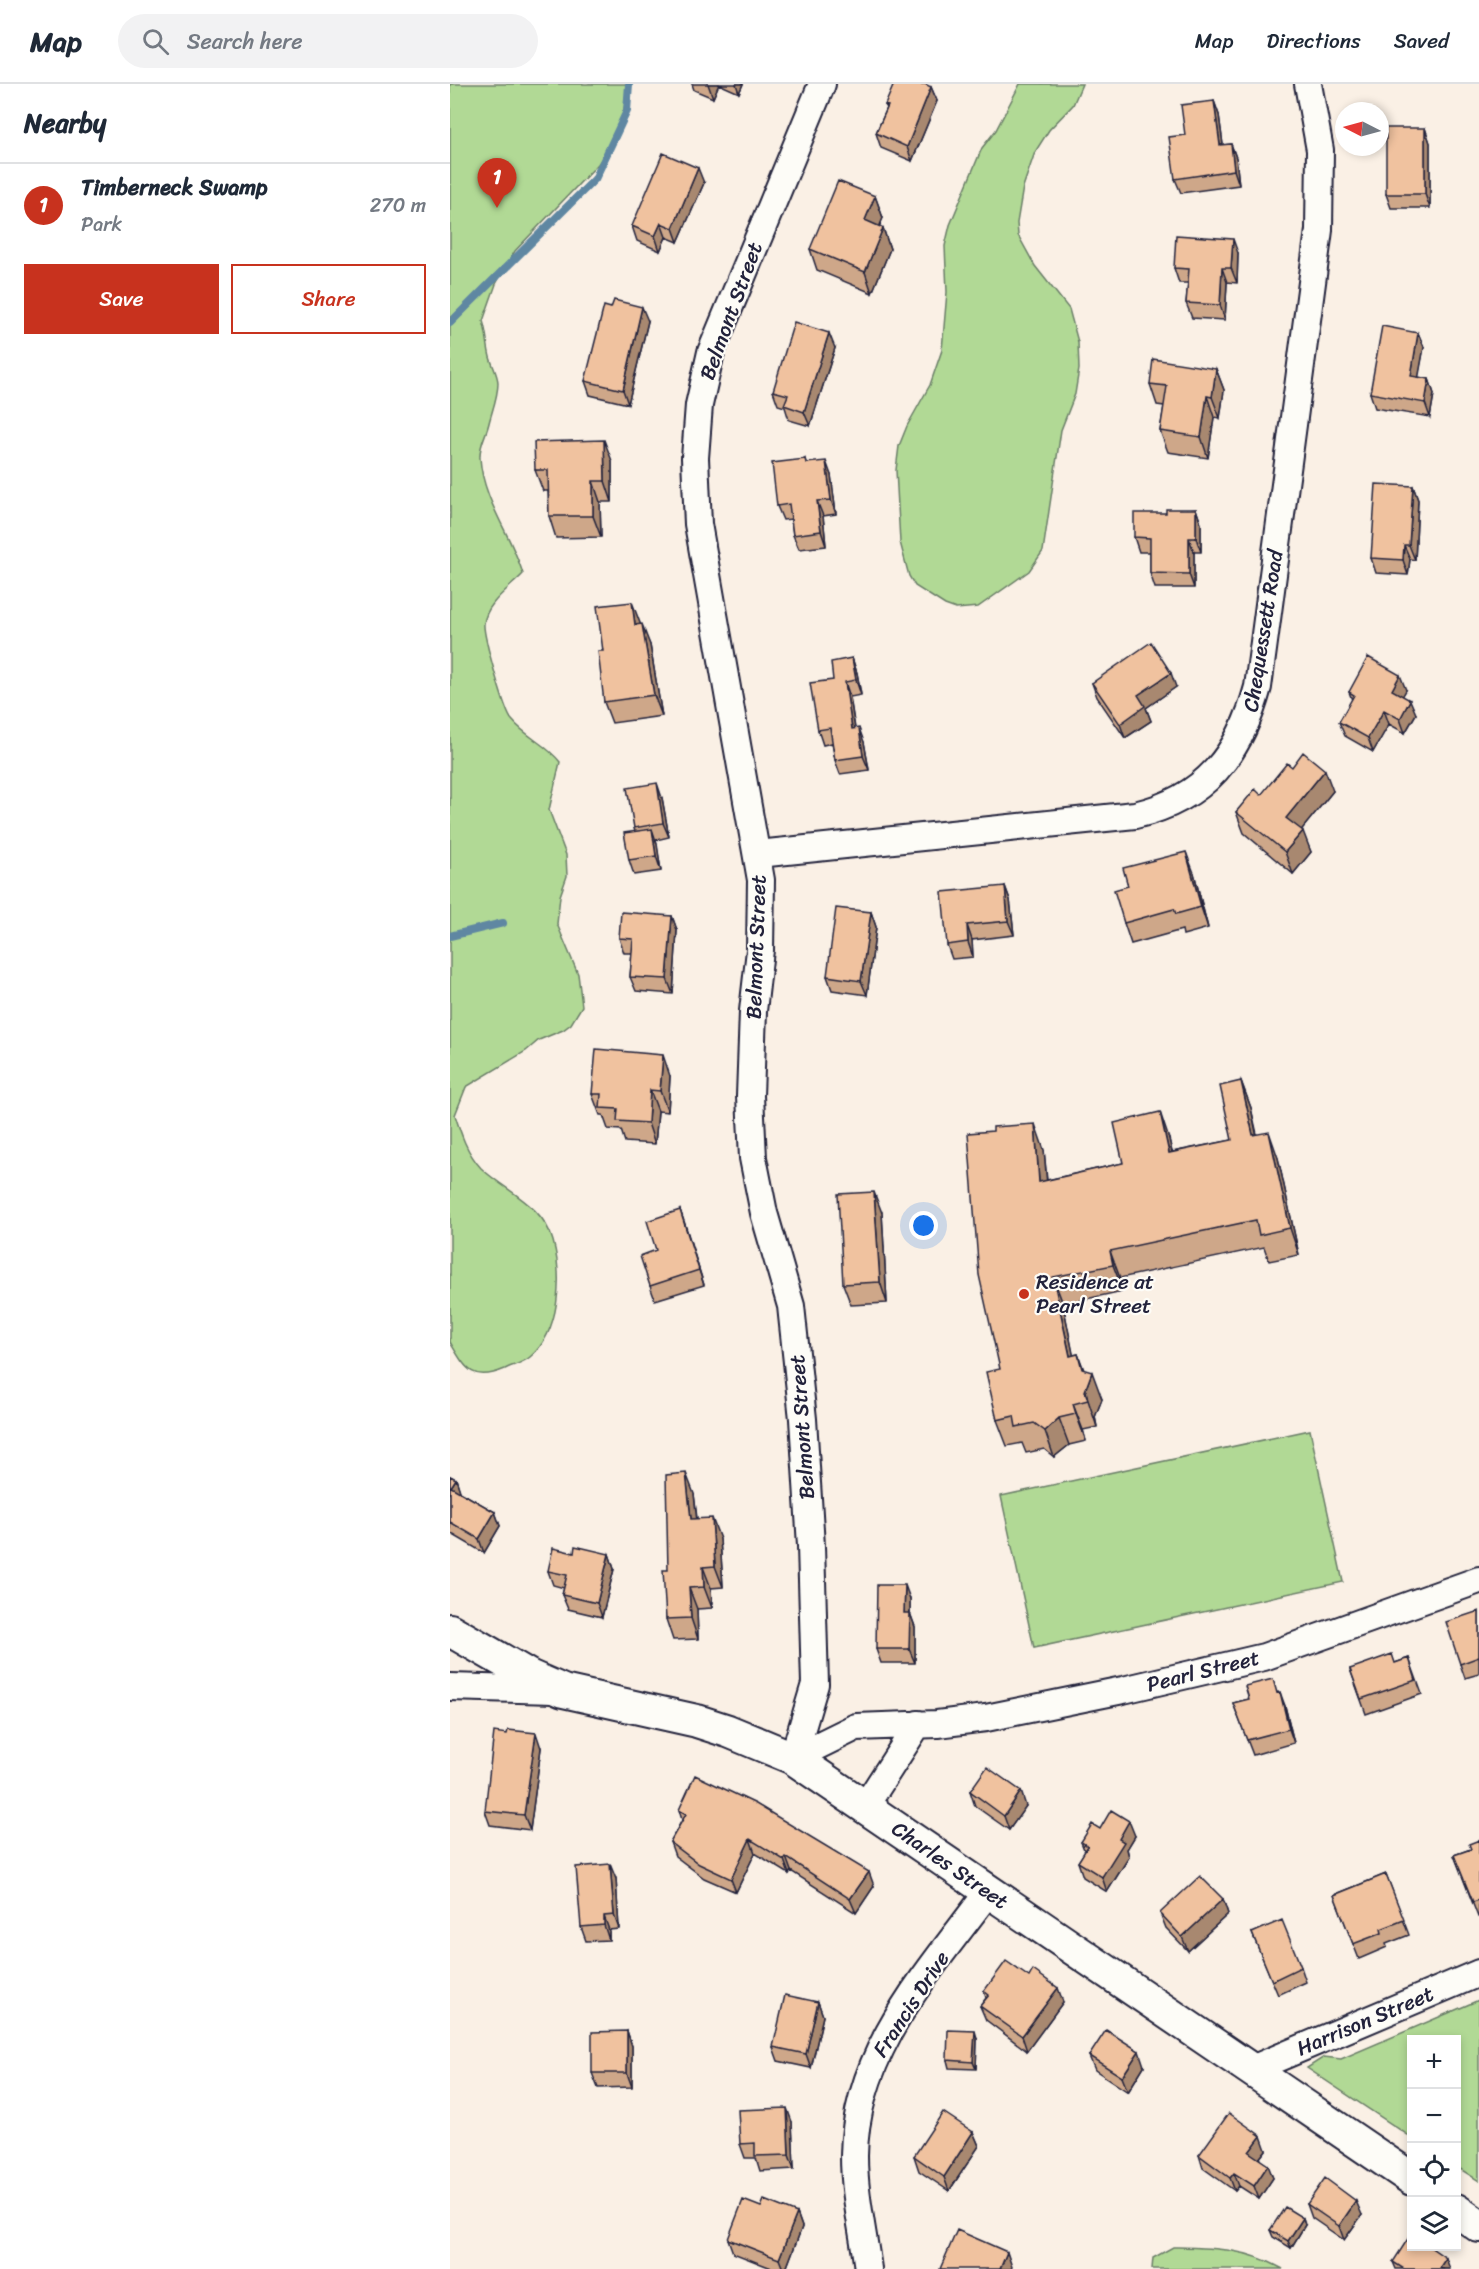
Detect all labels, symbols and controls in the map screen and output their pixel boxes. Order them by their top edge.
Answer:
search box [118,14,538,68]
text: Map [30,17,82,66]
text: Search here [187,22,303,61]
text: Map [1195,22,1233,60]
text: Directions [1266,22,1361,60]
text: Saved [1394,22,1449,60]
icon: search [139,25,172,58]
text: Nearby [24,100,106,146]
north arrow [1335,102,1389,156]
pin: 1 [478,158,516,208]
text: Timberneck Swamp [81,168,268,207]
text: 1 [39,188,48,223]
text: 270 m [370,188,426,223]
text: Park [81,207,122,242]
street label: Belmont Street [688,237,774,385]
button: Save [24,264,219,334]
button: Share [231,264,426,334]
street label: Chequessett Road [1231,545,1295,715]
street label: Belmont Street [734,874,778,1020]
your location [909,1211,938,1240]
place label: Residence at Pearl Street [1036,1263,1154,1325]
marker: Residence at Pearl Street [1017,1287,1031,1301]
street label: Belmont Street [778,1354,826,1500]
street label: Pearl Street [1143,1639,1263,1703]
street label: Charles Street [883,1810,1017,1920]
street label: Francis Drive [862,1943,960,2065]
street label: Harrison Street [1290,1975,1440,2067]
map controls [1407,2035,1461,2251]
button: + [1407,2035,1461,2089]
button: − [1407,2089,1461,2143]
button: locate [1407,2143,1461,2197]
button: layers [1407,2197,1461,2251]

